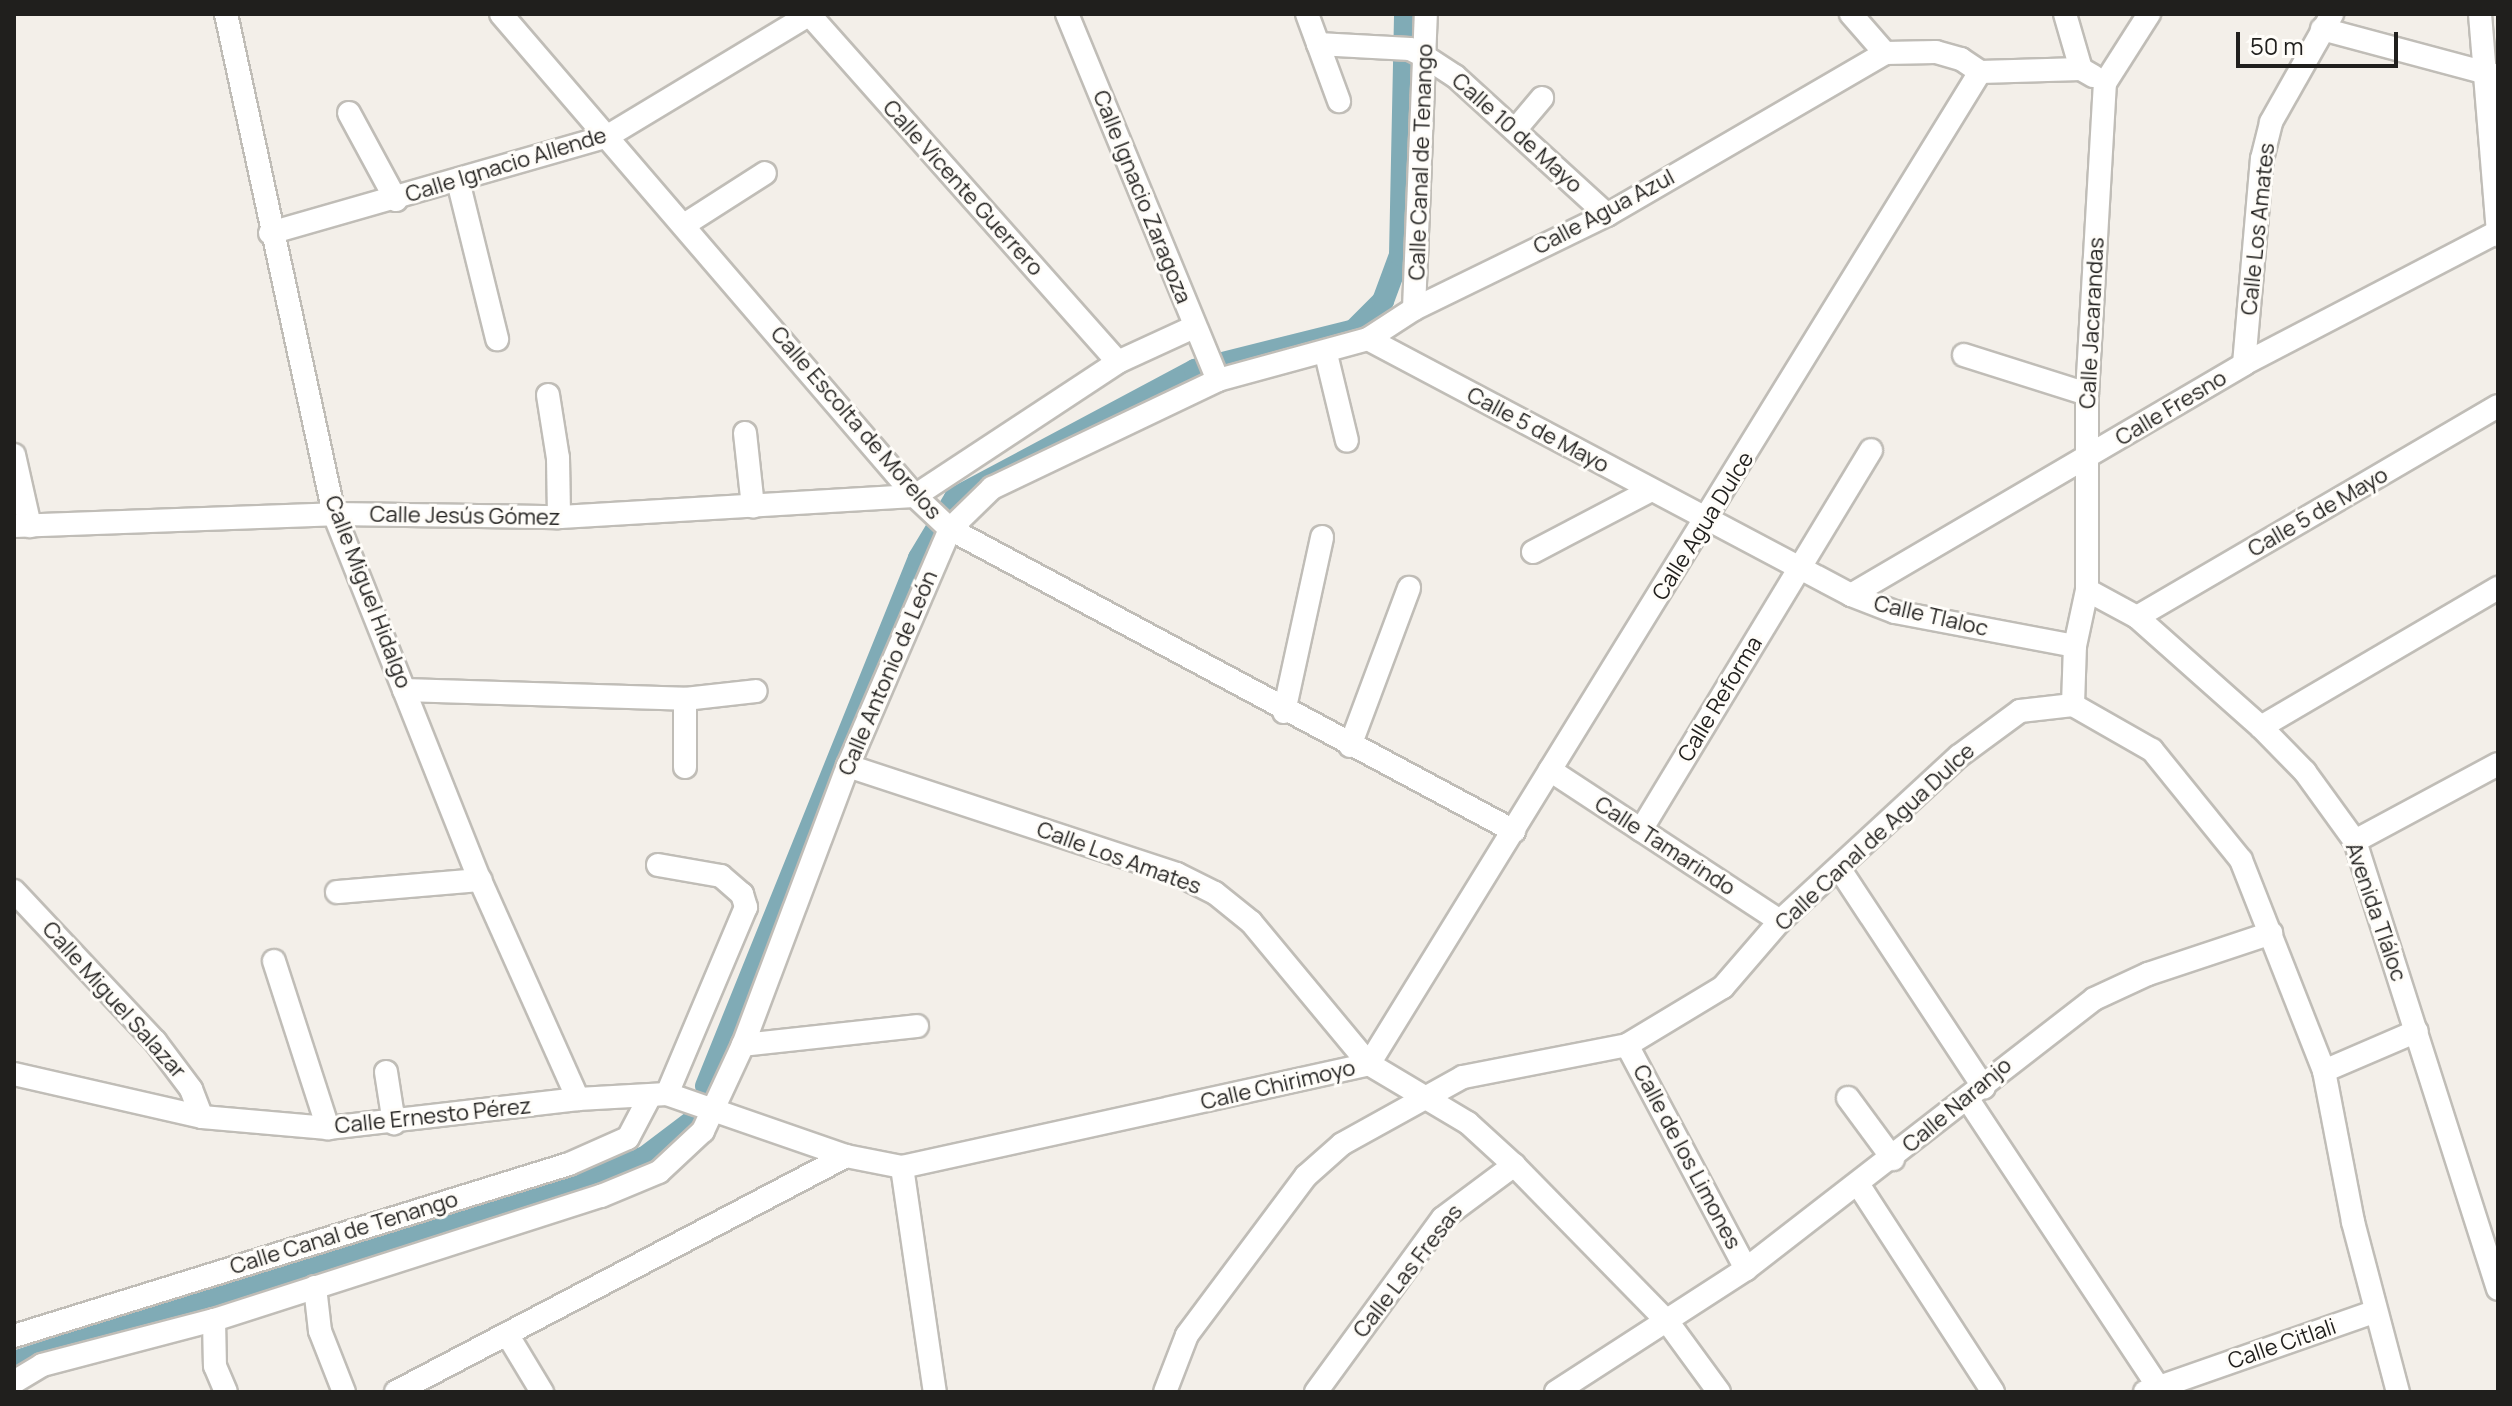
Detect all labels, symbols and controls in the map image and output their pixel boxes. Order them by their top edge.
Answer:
scale bar [2240,16,2402,66]
text: 50 m [2250,29,2304,62]
street label: Calle Canal de Tenango [1404,43,1438,281]
street label: Calle 10 de Mayo [1446,68,1588,198]
street label: Calle Ignacio Zaragoza [1087,87,1197,307]
street label: Calle Vicente Guerrero [877,95,1049,281]
street label: Calle Ignacio Allende [402,122,610,208]
street label: Calle Los Amates [2236,142,2280,316]
street label: Calle Agua Azul [1529,164,1679,260]
street label: Calle Jacarandas [2074,237,2110,409]
street label: Calle Escolta de Morelos [765,321,947,525]
street label: Calle Fresno [2111,365,2231,451]
street label: Calle 5 de Mayo [1462,381,1614,479]
street label: Calle Agua Dulce [1647,447,1759,605]
street label: Calle 5 de Mayo [2243,461,2393,563]
street label: Calle Miguel Hidalgo [319,492,417,692]
street label: Calle Jesús Gómez [369,501,561,531]
street label: Calle Antonio de León [833,567,943,779]
street label: Calle Tlaloc [1871,590,1991,642]
street label: Calle Reforma [1672,632,1768,766]
street label: Calle Canal de Agua Dulce [1770,738,1980,936]
street label: Calle Tamarindo [1590,791,1740,901]
street label: Calle Los Amates [1033,816,1205,900]
street label: Avenida Tláloc [2340,839,2412,985]
street label: Calle Miguel Salazar [37,916,191,1084]
street label: Calle Naranjo [1897,1052,2017,1158]
street label: Calle Chirimoyo [1198,1054,1358,1116]
street label: Calle de los Limones [1627,1060,1747,1254]
street label: Calle Ernesto Pérez [333,1093,533,1139]
street label: Calle Canal de Tenango [227,1186,461,1280]
street label: Calle Las Fresas [1348,1199,1468,1343]
street label: Calle Citlali [2224,1313,2340,1375]

